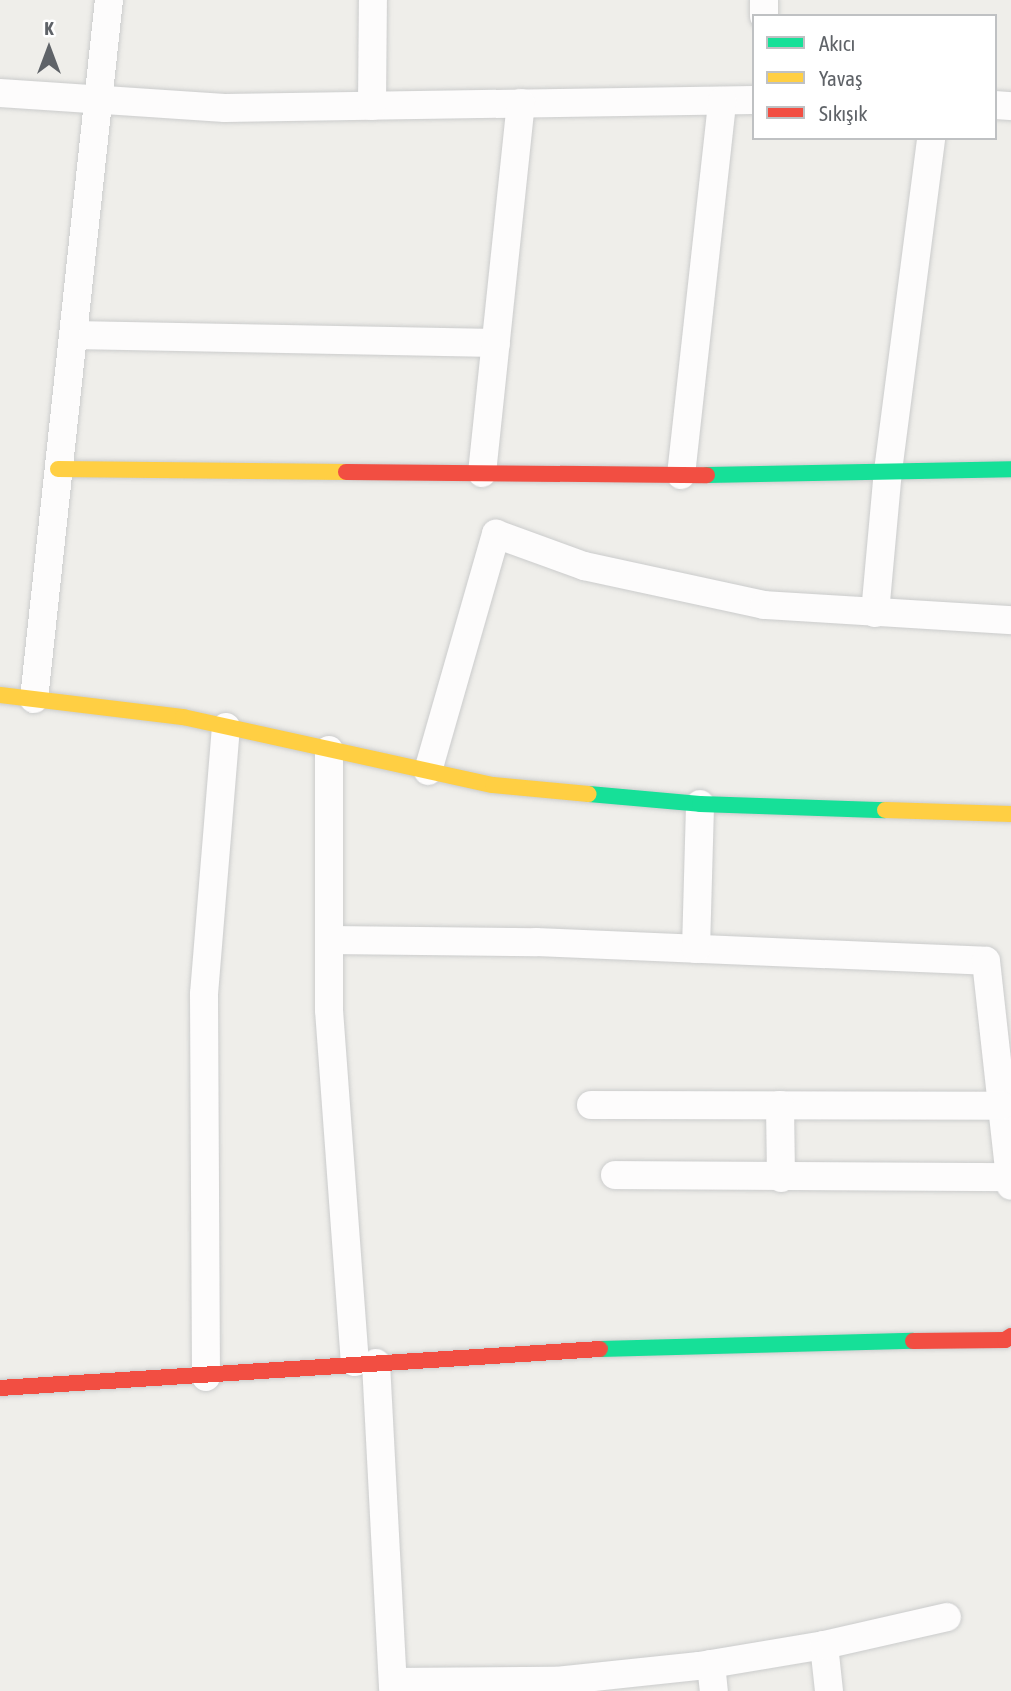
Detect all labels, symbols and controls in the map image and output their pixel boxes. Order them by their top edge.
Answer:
north arrow [14,14,84,84]
legend [752,14,997,140]
text: K [44,17,54,39]
text: Akıcı [819,31,855,55]
text: Yavaş [819,66,862,90]
text: Sıkışık [819,101,868,125]

